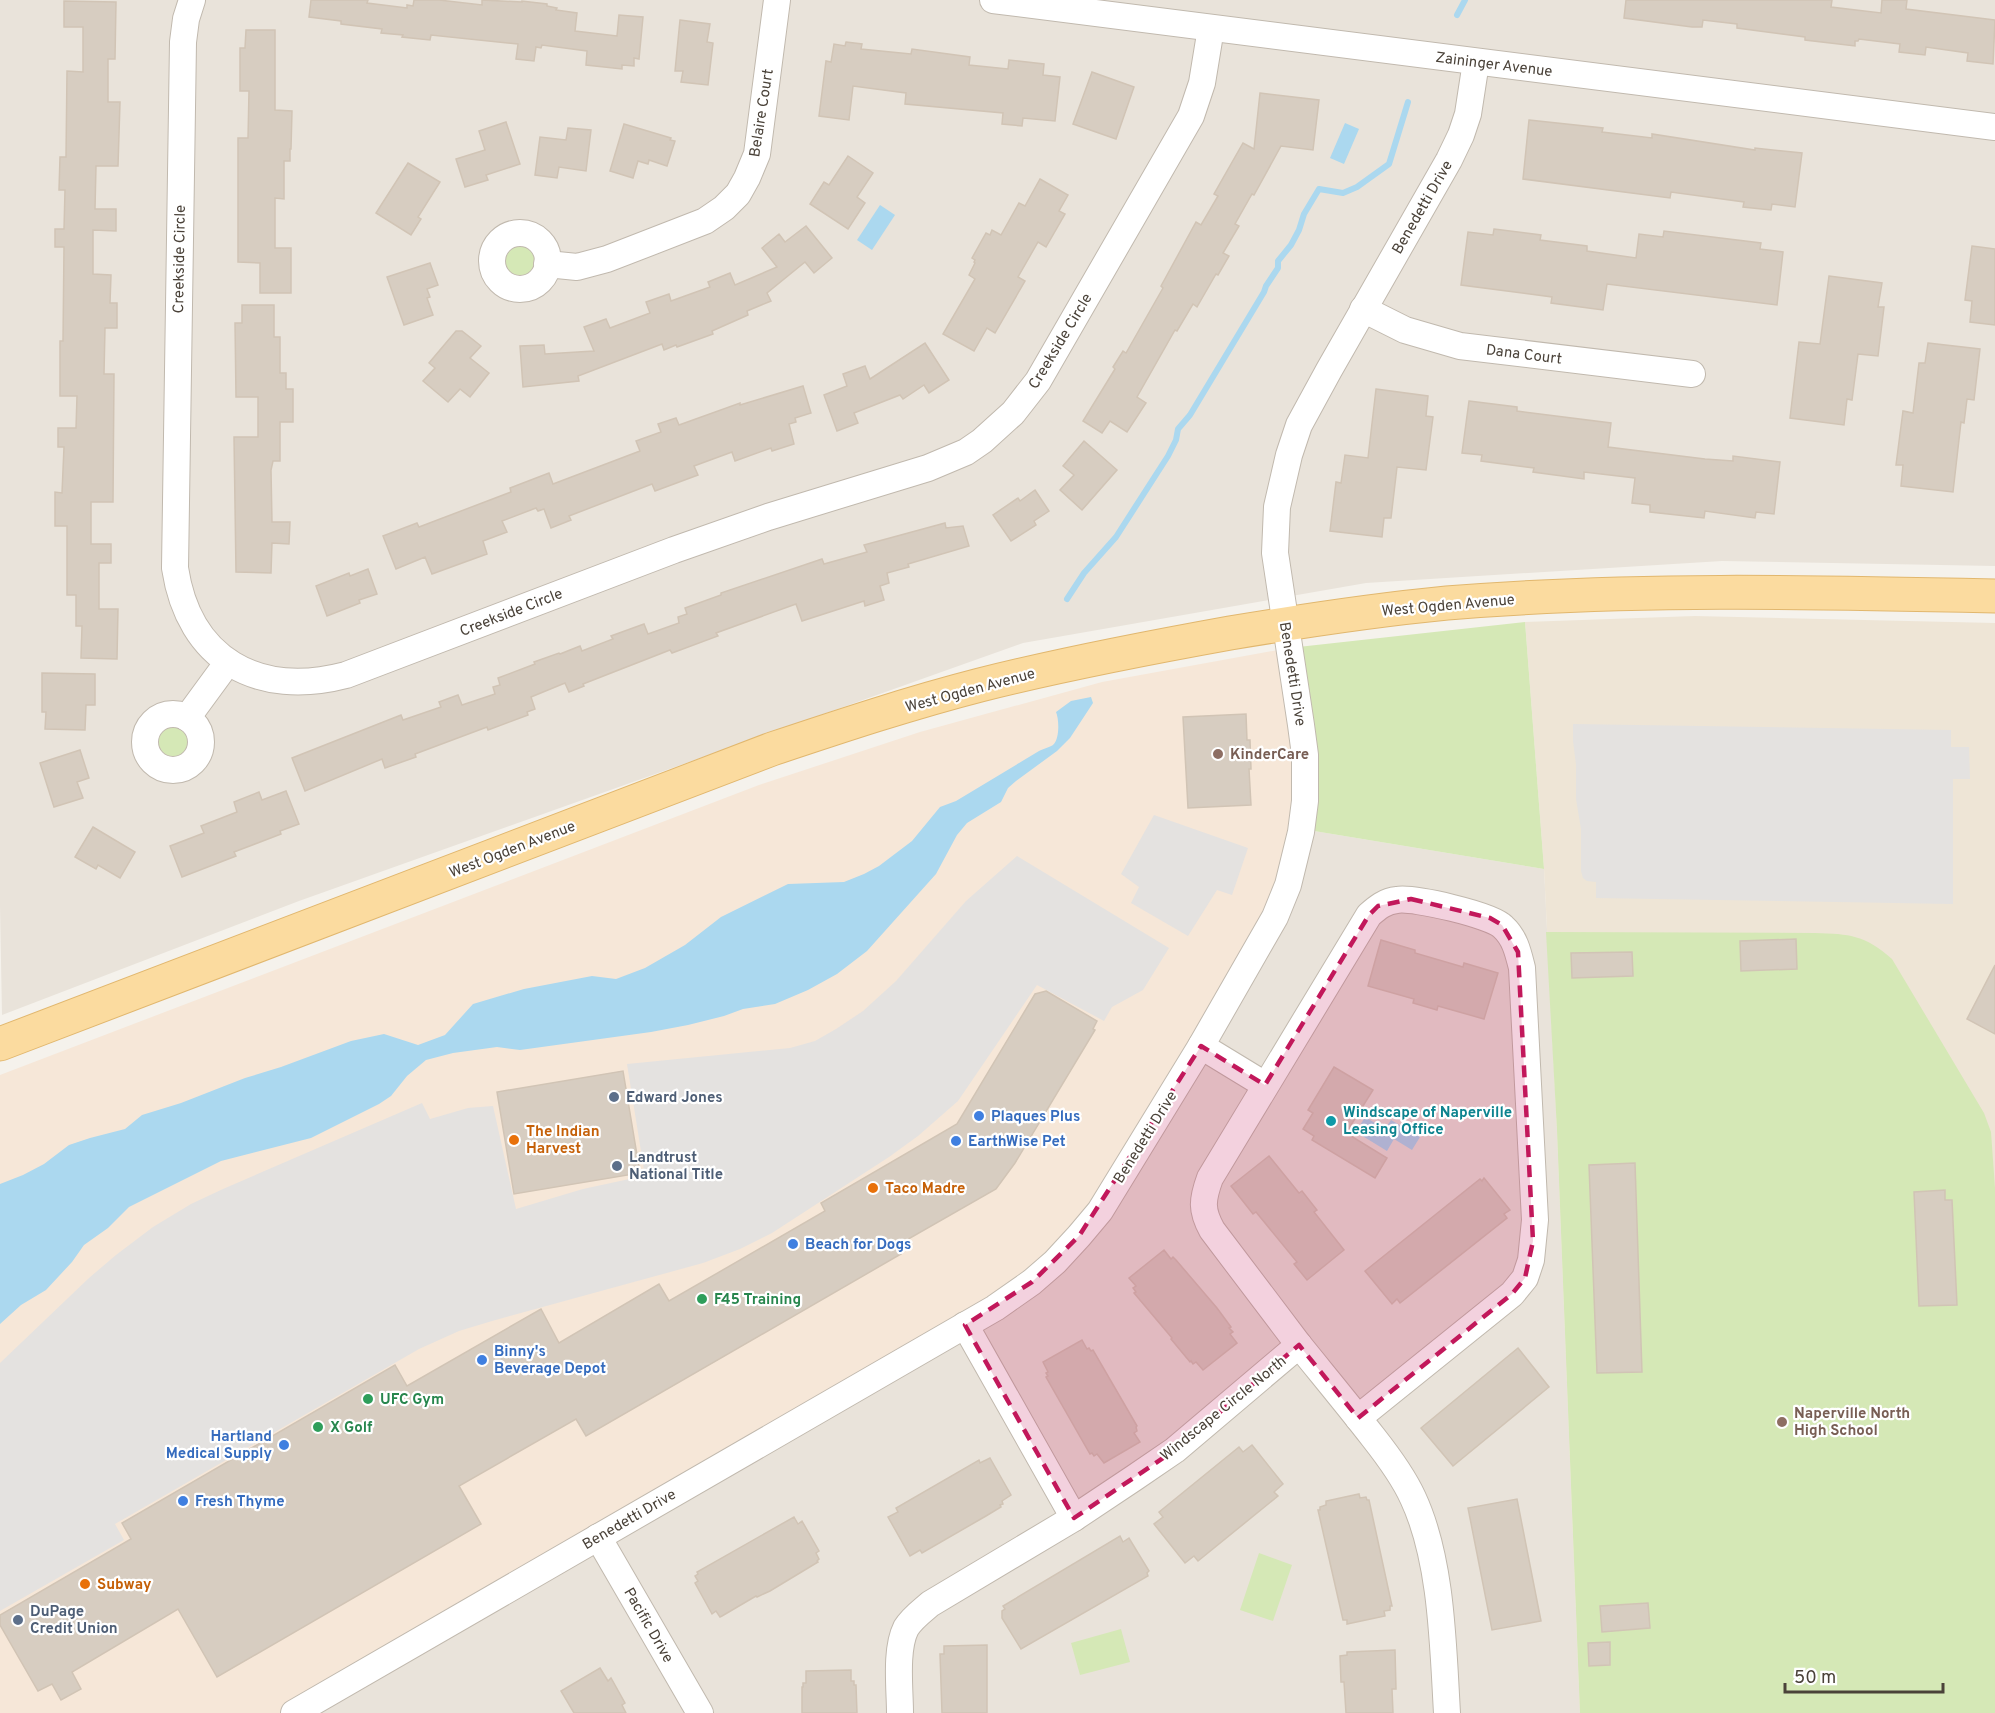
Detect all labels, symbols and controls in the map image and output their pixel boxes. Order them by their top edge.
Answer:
street label: Zaininger Avenue [1434,49,1553,82]
street label: Belaire Court [746,68,779,159]
street label: Benedetti Drive [1389,157,1458,258]
street label: Creekside Circle [170,205,191,313]
street label: Creekside Circle [1025,290,1097,393]
street label: Dana Court [1485,341,1563,370]
street label: Creekside Circle [457,585,566,642]
street label: West Ogden Avenue [1381,591,1516,622]
street label: Benedetti Drive [1274,621,1309,728]
street label: West Ogden Avenue [903,665,1037,718]
place label: KinderCare [1230,746,1309,765]
marker: KinderCare [1211,747,1225,761]
street label: West Ogden Avenue [447,818,578,883]
street label: Benedetti Drive [1110,1088,1182,1187]
place label: Edward Jones [626,1089,723,1108]
marker: Edward Jones [607,1090,621,1104]
place label: Windscape of Naperville Leasing Office [1343,1104,1512,1140]
place label: Plaques Plus [991,1108,1080,1127]
marker: Plaques Plus [972,1109,986,1123]
marker: Windscape of Naperville Leasing Office [1324,1114,1338,1128]
place label: The Indian Harvest [526,1123,600,1159]
marker: The Indian Harvest [507,1133,521,1147]
place label: EarthWise Pet [968,1133,1066,1152]
marker: EarthWise Pet [949,1134,963,1148]
place label: Landtrust National Title [629,1149,723,1185]
marker: Landtrust National Title [610,1159,624,1173]
place label: Taco Madre [885,1180,965,1199]
marker: Taco Madre [866,1181,880,1195]
place label: Beach for Dogs [805,1236,911,1255]
marker: Beach for Dogs [786,1237,800,1251]
place label: F45 Training [714,1291,801,1310]
marker: F45 Training [695,1292,709,1306]
place label: Binny's Beverage Depot [494,1343,606,1379]
street label: Windscape Circle North [1157,1352,1291,1466]
marker: Binny's Beverage Depot [475,1353,489,1367]
place label: UFC Gym [380,1391,444,1410]
marker: UFC Gym [361,1392,375,1406]
place label: Naperville North High School [1794,1405,1910,1441]
marker: Naperville North High School [1775,1415,1789,1429]
place label: X Golf [330,1419,373,1438]
marker: X Golf [311,1420,325,1434]
place label: Hartland Medical Supply [166,1428,272,1464]
marker: Hartland Medical Supply [277,1438,291,1452]
street label: Benedetti Drive [579,1486,680,1555]
place label: Fresh Thyme [195,1493,285,1512]
marker: Fresh Thyme [176,1494,190,1508]
place label: Subway [97,1576,152,1595]
marker: Subway [78,1577,92,1591]
street label: Pacific Drive [618,1585,677,1667]
place label: DuPage Credit Union [30,1603,118,1639]
marker: DuPage Credit Union [11,1613,25,1627]
scale bar [1785,1656,1942,1694]
text: 50 m [1794,1667,1836,1690]

